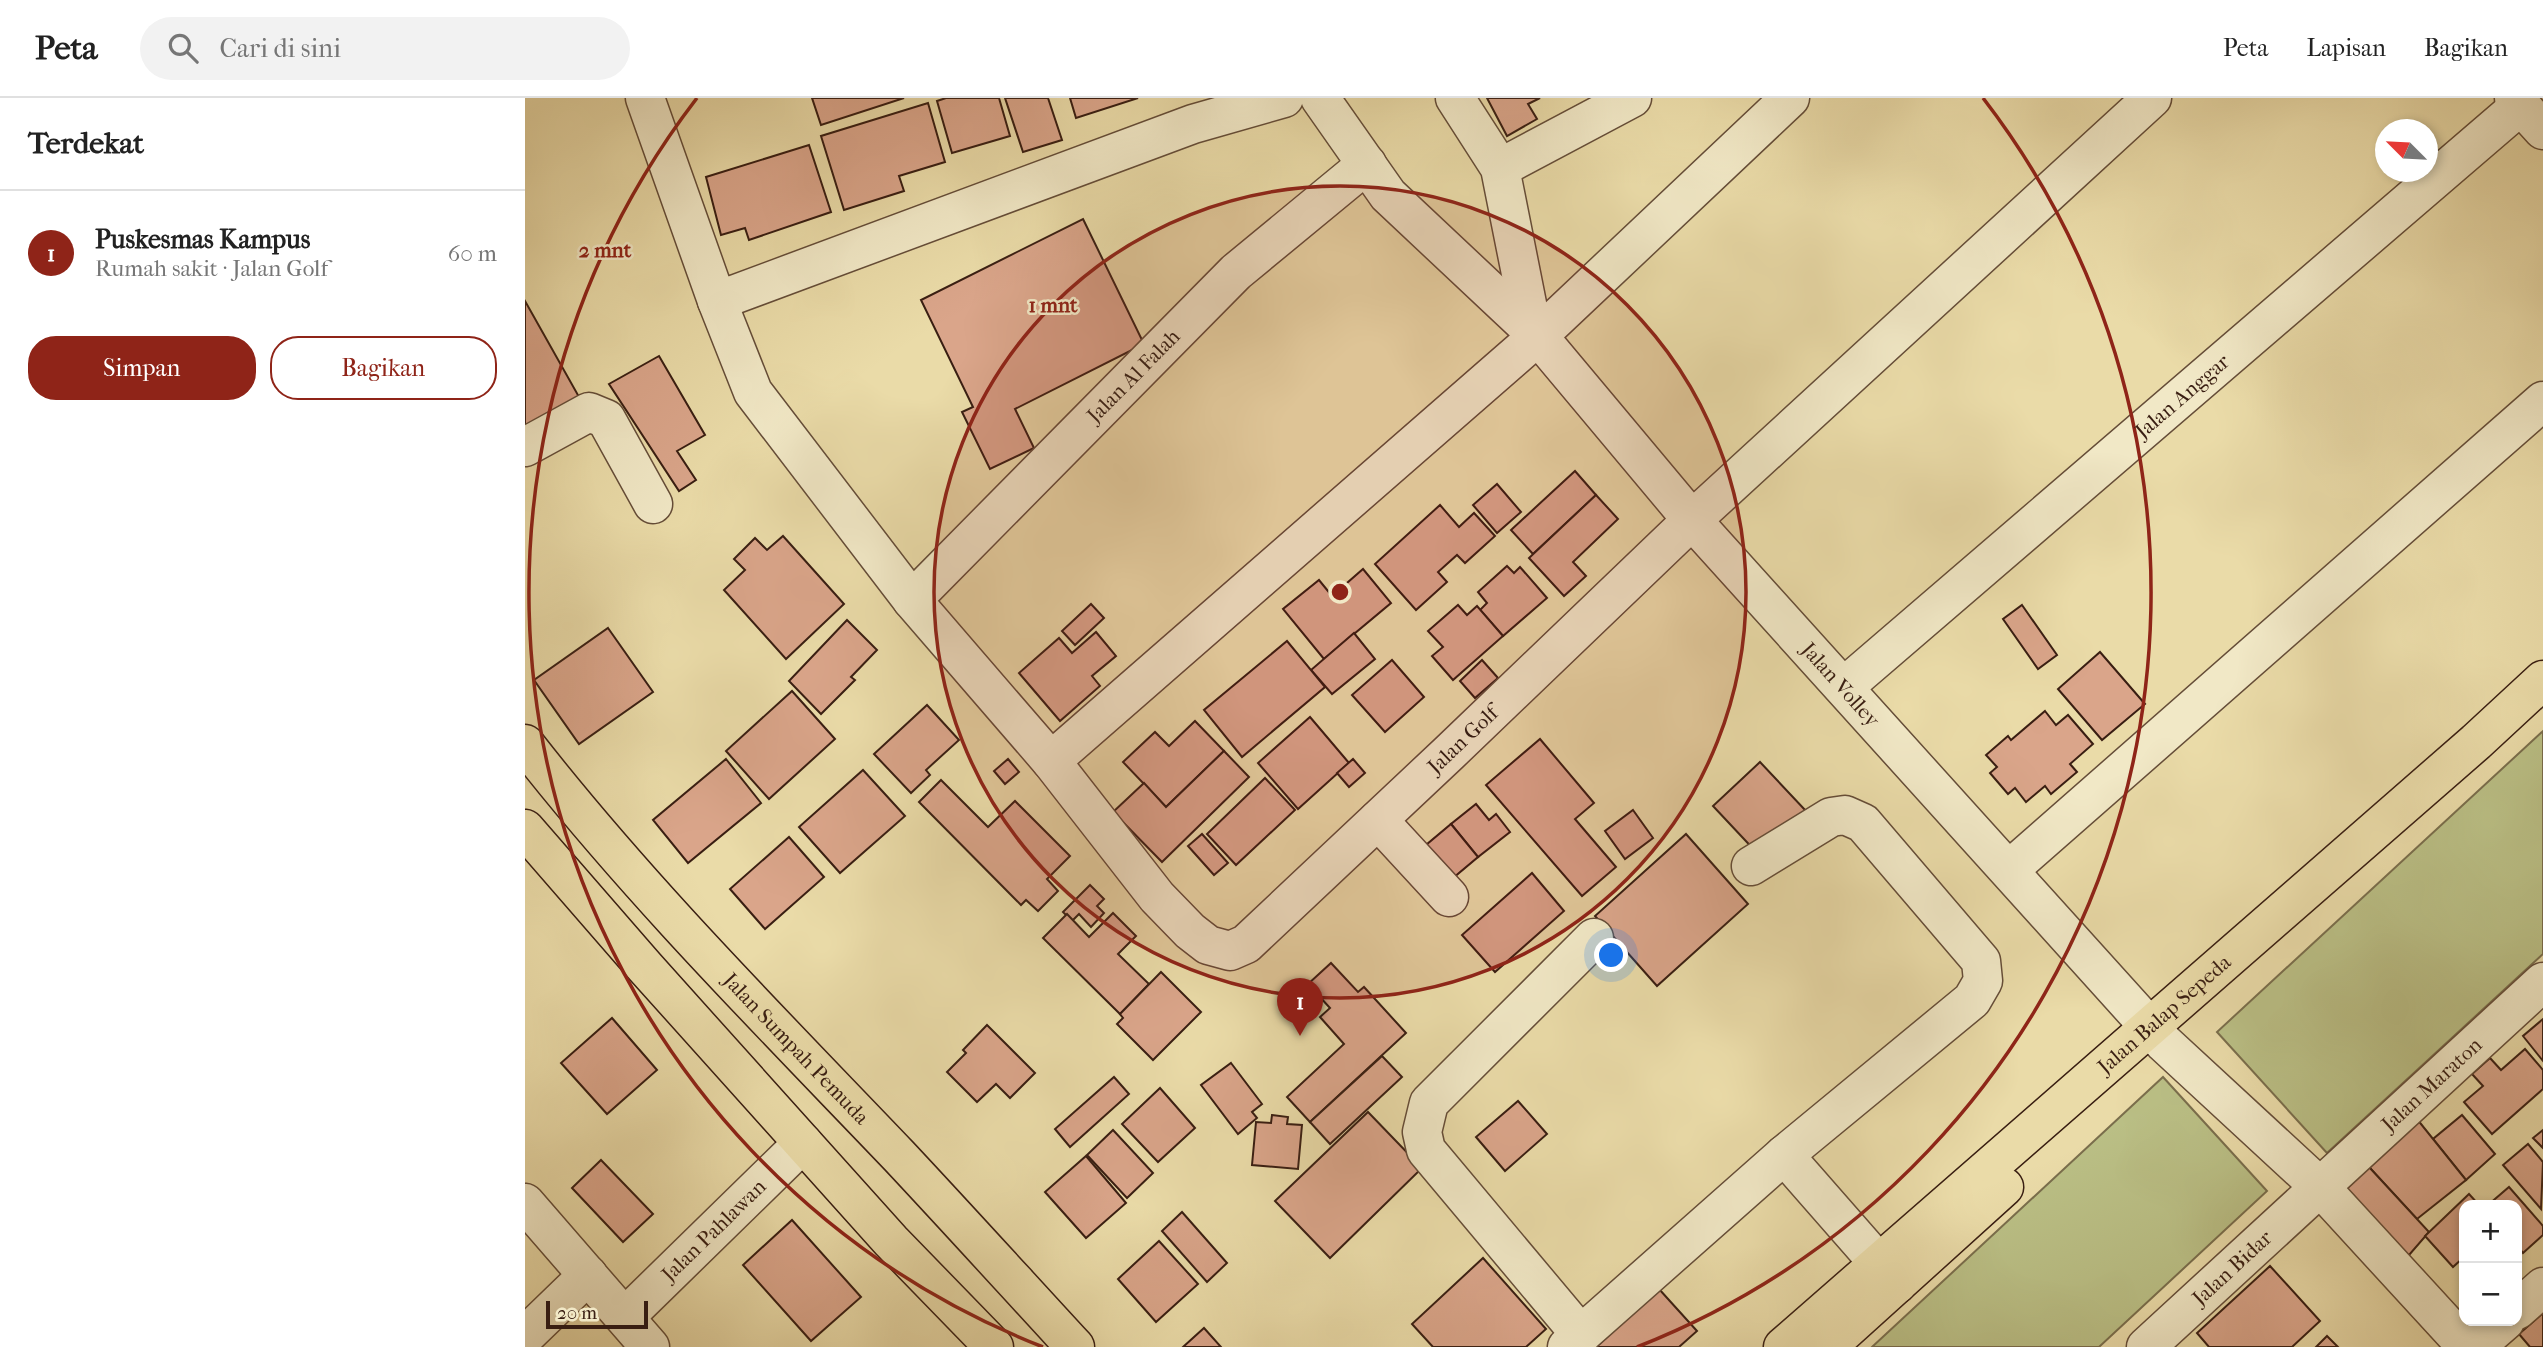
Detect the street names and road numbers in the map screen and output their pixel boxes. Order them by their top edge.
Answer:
street label: Jalan Al Falah [1081,324,1185,429]
street label: Jalan Anggar [2129,349,2234,445]
street label: Jalan Volley [1795,636,1885,732]
street label: Jalan Golf [1421,698,1506,780]
street label: Jalan Balap Sepeda [2091,950,2236,1080]
street label: Jalan Sumpah Pemuda [717,967,874,1129]
street label: Jalan Maraton [2375,1032,2487,1138]
street label: Jalan Pahlawan [655,1174,771,1288]
street label: Jalan Bidar [2186,1225,2277,1312]

